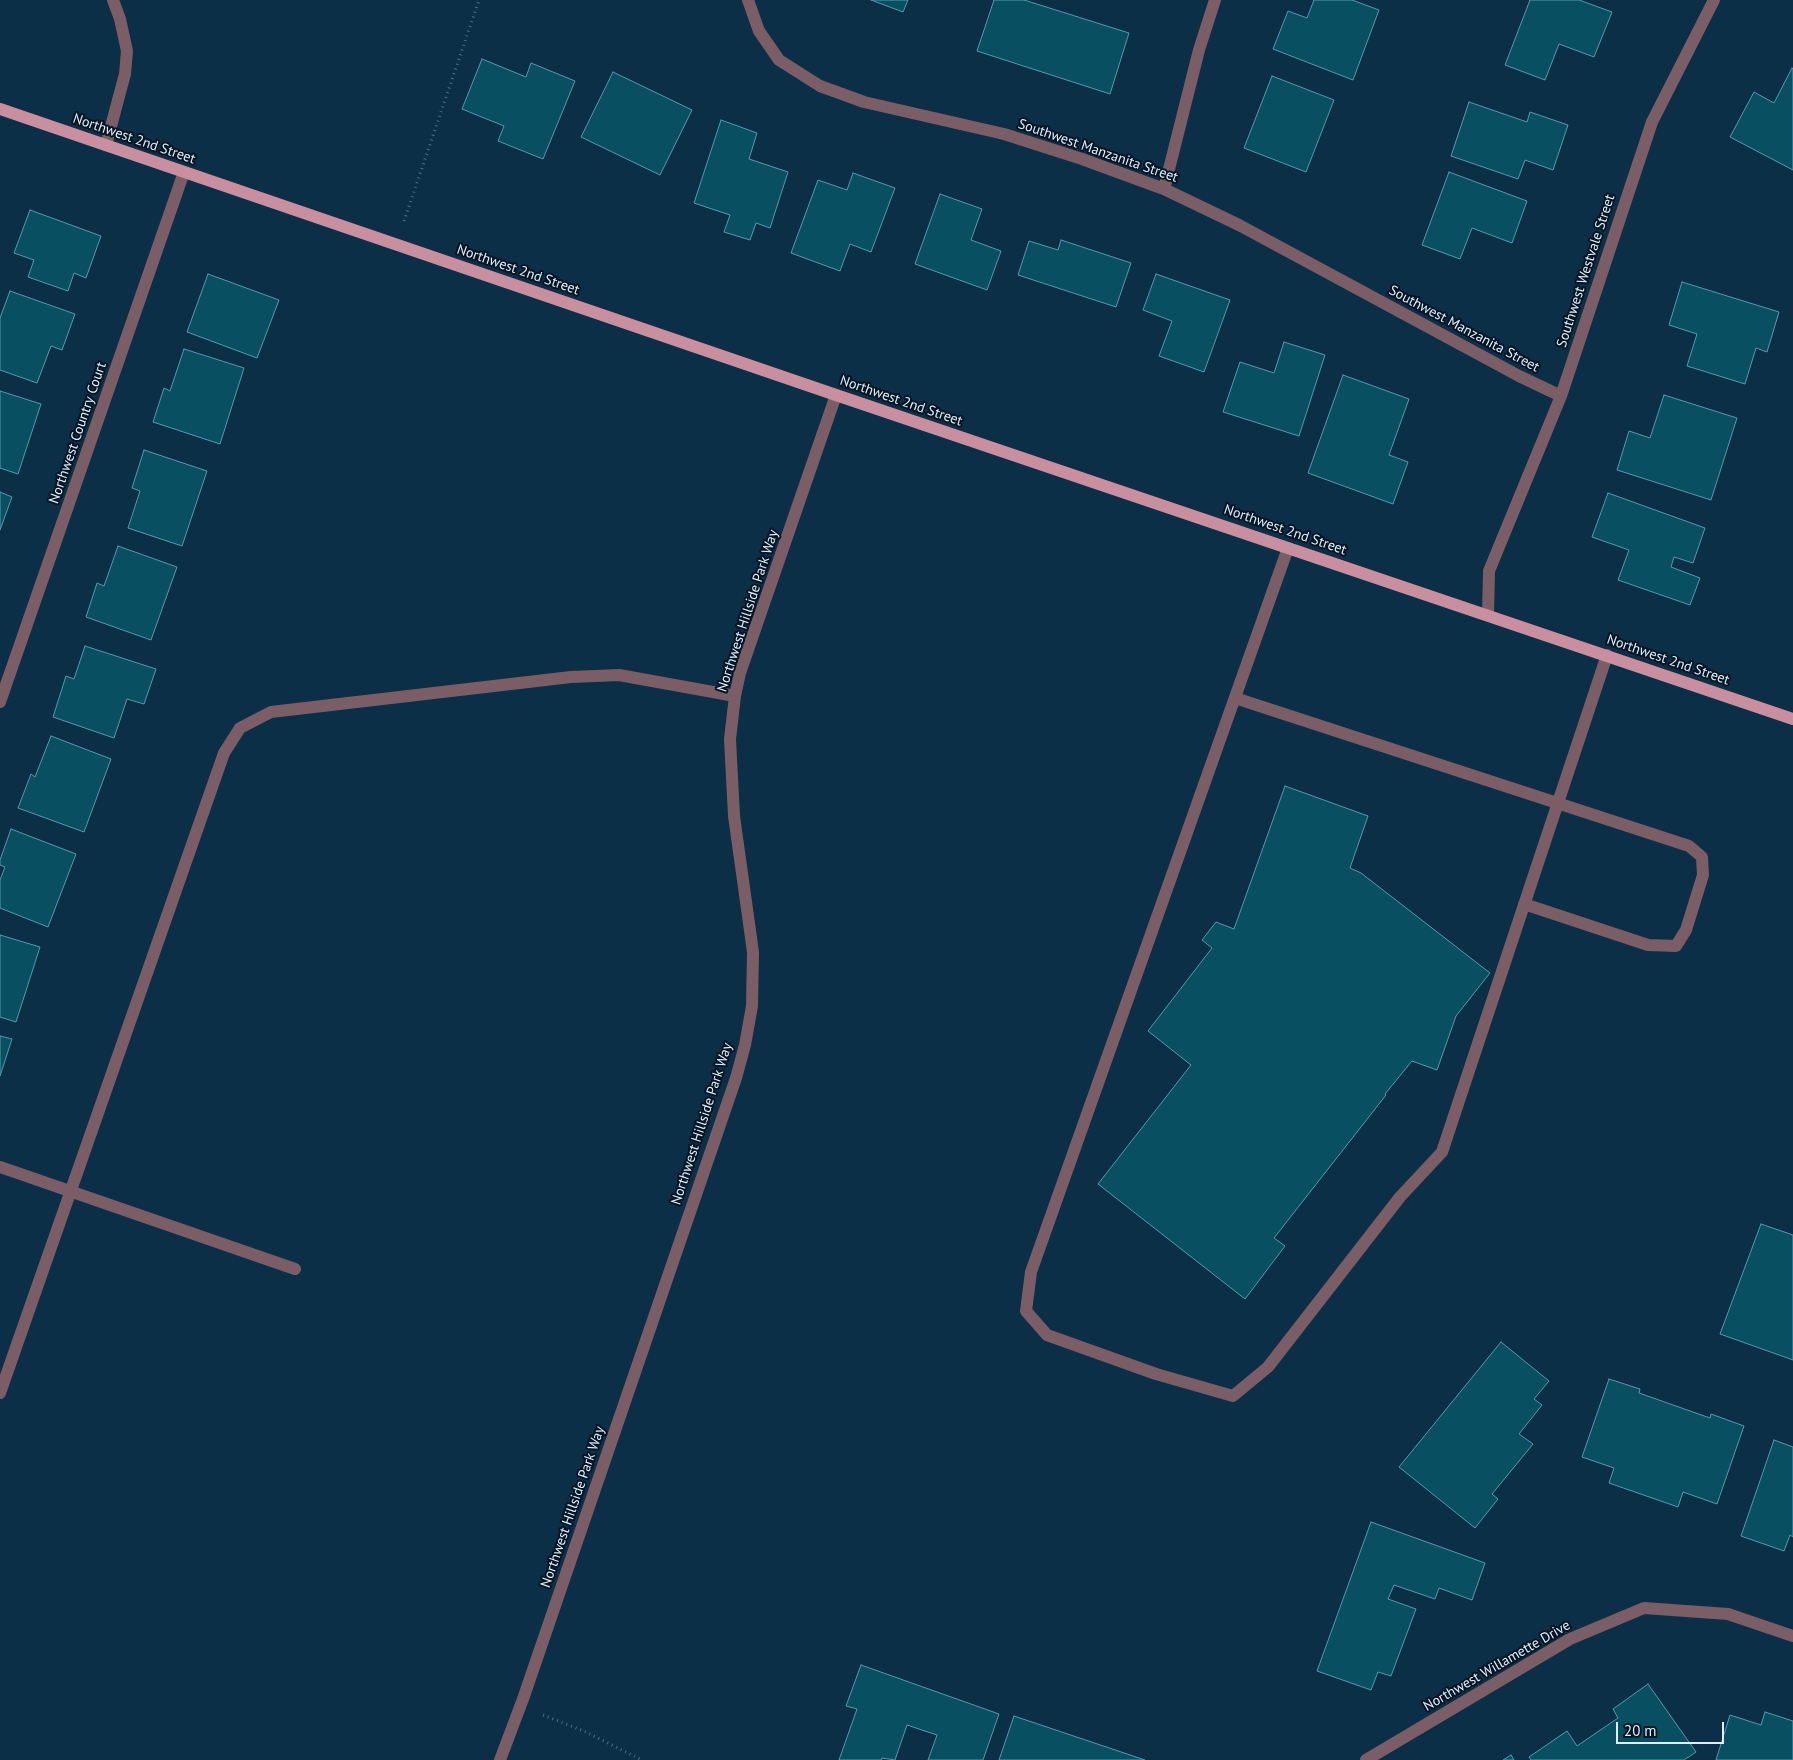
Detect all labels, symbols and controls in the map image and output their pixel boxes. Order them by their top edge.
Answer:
street label: Northwest 2nd Street [71,110,197,168]
street label: Southwest Manzanita Street [1016,116,1180,186]
street label: Southwest Westvale Street [1553,192,1619,350]
street label: Northwest 2nd Street [455,241,581,299]
street label: Southwest Manzanita Street [1386,282,1542,376]
street label: Northwest Country Court [46,360,110,506]
street label: Northwest 2nd Street [838,372,964,430]
street label: Northwest 2nd Street [1222,501,1348,559]
street label: Northwest Hillside Park Way [714,528,782,694]
street label: Northwest 2nd Street [1605,631,1731,689]
street label: Northwest Hillside Park Way [668,1041,736,1207]
street label: Northwest Hillside Park Way [537,1424,609,1590]
street label: Northwest Willamette Drive [1421,1617,1573,1715]
scale bar [1618,1712,1726,1744]
text: 20 m [1624,1721,1657,1740]

